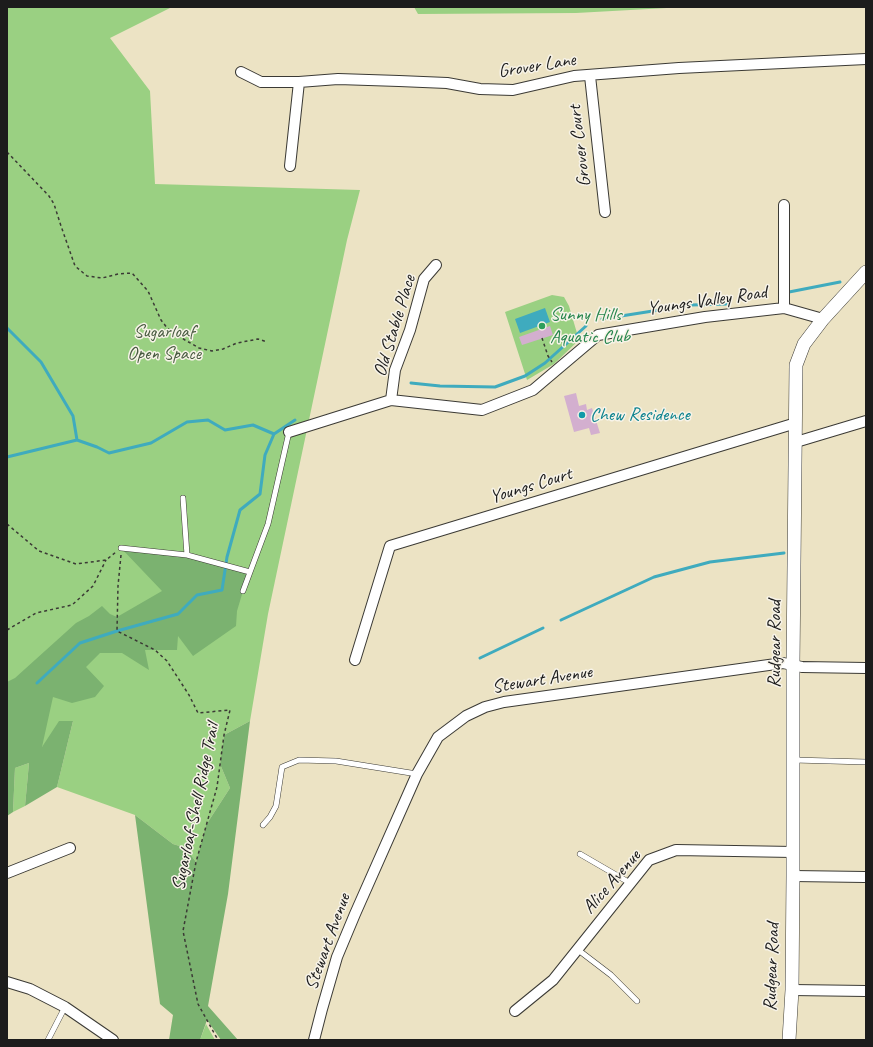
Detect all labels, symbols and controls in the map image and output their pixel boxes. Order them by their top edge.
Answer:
street label: Grover Lane [497,49,577,83]
street label: Grover Court [564,104,596,188]
street label: Old Stable Place [369,273,421,379]
street label: Youngs Valley Road [646,281,768,321]
place label: Sunny Hills Aquatic Club [550,304,630,348]
park label: Sugarloaf Open Space [127,321,201,365]
marker: Sunny Hills Aquatic Club [537,321,547,331]
place label: Chew Residence [590,404,690,426]
marker: Chew Residence [577,410,587,420]
street label: Youngs Court [487,463,575,509]
street label: Rudgear Road [764,600,786,688]
street label: Stewart Avenue [490,661,594,699]
street label: Sugarloaf-Shell Ridge Trail [167,721,225,893]
street label: Alice Avenue [578,845,646,919]
street label: Stewart Avenue [300,891,356,993]
street label: Rudgear Road [759,923,785,1011]

